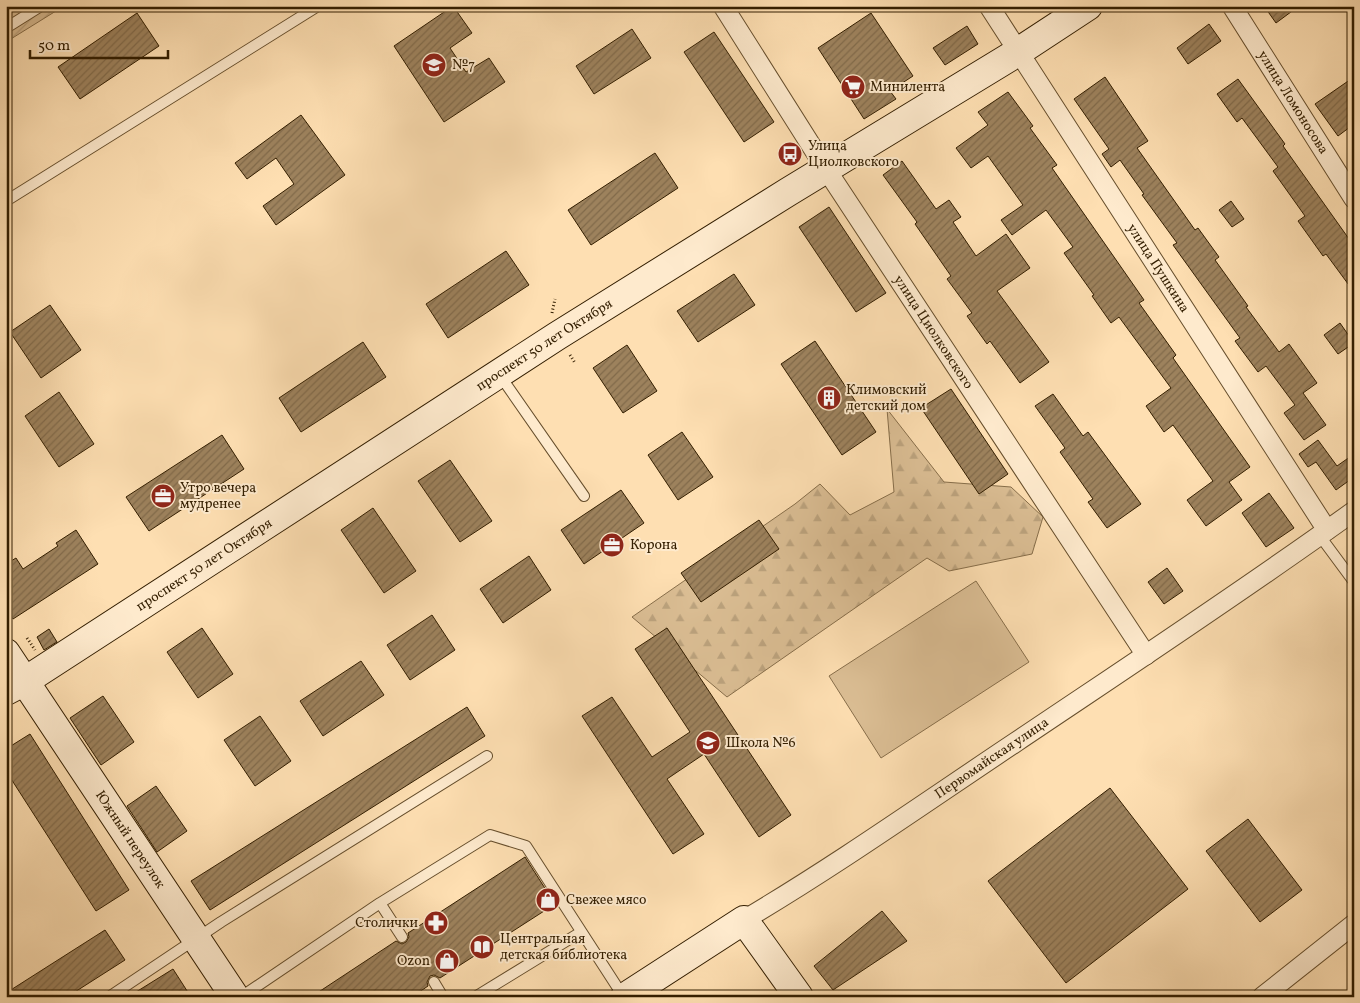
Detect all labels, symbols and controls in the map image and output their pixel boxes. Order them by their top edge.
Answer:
scale bar [30,28,168,60]
text: 50 m [38,36,70,57]
street label: улица Ломоносова [1253,47,1333,158]
school or university icon: №7 [421,52,447,78]
place label: №7 [452,56,475,75]
supermarket icon: Минилента [840,74,866,100]
place label: Минилента [870,78,945,97]
place label: Улица Циолковского [808,137,899,172]
bus stop icon: Улица Циолковского [777,141,803,167]
street label: улица Пушкина [1122,220,1194,316]
street label: улица Циолковского [889,271,978,393]
street label: проспект 50 лет Октября [472,294,616,396]
place label: Климовский детский дом [846,381,927,416]
building icon: Климовский детский дом [816,385,842,411]
place label: Утро вечера мудренее [180,479,256,514]
office icon: Утро вечера мудренее [150,483,176,509]
street label: проспект 50 лет Октября [133,514,276,616]
office icon: Корона [599,532,625,558]
place label: Корона [630,536,677,555]
street label: Первомайская улица [931,713,1053,804]
school or university icon: Школа №6 [695,730,721,756]
place label: Школа №6 [726,734,796,753]
street label: Южный переулок [91,787,170,893]
shop icon: Свежее мясо [535,887,561,913]
place label: Свежее мясо [566,891,646,910]
pharmacy icon: Столички [423,910,449,936]
place label: Столички [355,914,418,933]
place label: Центральная детская библиотека [500,930,627,965]
library icon: Центральная детская библиотека [469,934,495,960]
shop icon: Ozon [434,948,460,974]
place label: Ozon [397,952,430,971]

